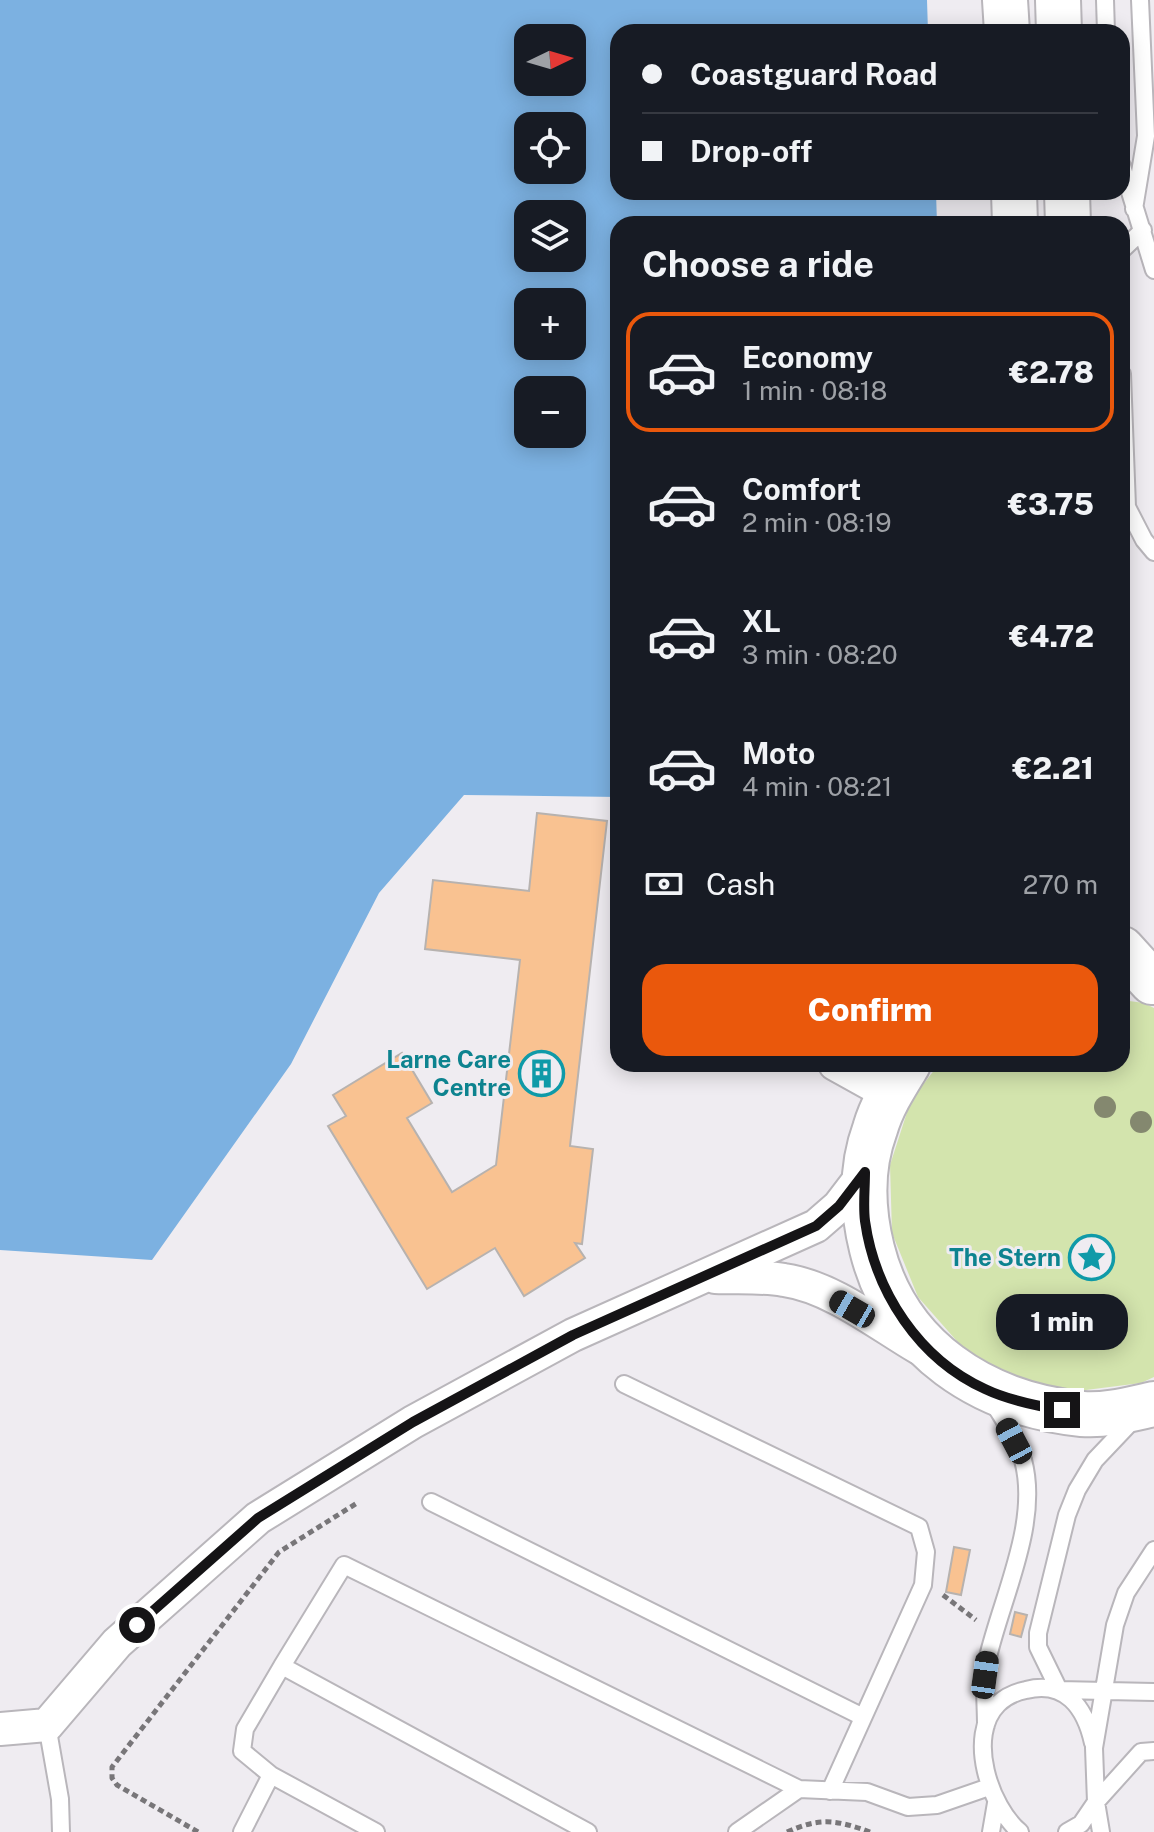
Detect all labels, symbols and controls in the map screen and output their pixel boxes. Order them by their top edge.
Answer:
north arrow [514,24,586,96]
map controls [514,24,586,448]
text: Coastguard Road [690,56,938,92]
button: locate [514,112,586,184]
text: Drop-off [690,133,812,169]
button: layers [514,200,586,272]
text: Choose a ride [642,243,874,285]
button: + [514,288,586,360]
icon: car [646,336,718,408]
text: Economy [742,339,873,375]
text: €2.78 [1009,354,1094,390]
text: 1 min · 08:18 [742,375,887,406]
button: − [514,376,586,448]
icon: car [646,468,718,540]
text: Comfort [742,471,861,507]
text: €3.75 [1008,486,1094,522]
text: 2 min · 08:19 [742,507,892,538]
icon: car [646,600,718,672]
text: XL [742,603,781,639]
text: €4.72 [1009,618,1094,654]
text: 3 min · 08:20 [742,639,898,670]
icon: car [646,732,718,804]
text: Moto [742,735,815,771]
text: €2.21 [1012,750,1094,786]
text: 4 min · 08:21 [742,771,892,802]
icon: cash [642,862,686,906]
text: Cash [706,866,775,902]
text: 270 m [1023,869,1098,900]
button: Confirm [642,964,1098,1056]
place label: Larne Care Centre [386,1045,511,1101]
building icon: Larne Care Centre [518,1050,566,1098]
place icon: The Stern [1068,1234,1116,1282]
place label: The Stern [949,1243,1061,1271]
car [825,1287,879,1331]
callout: 1 min [996,1294,1128,1350]
text: 1 min [1030,1306,1094,1337]
route end [1044,1392,1080,1428]
car [992,1414,1036,1468]
route start [119,1607,155,1643]
car [970,1650,1000,1700]

